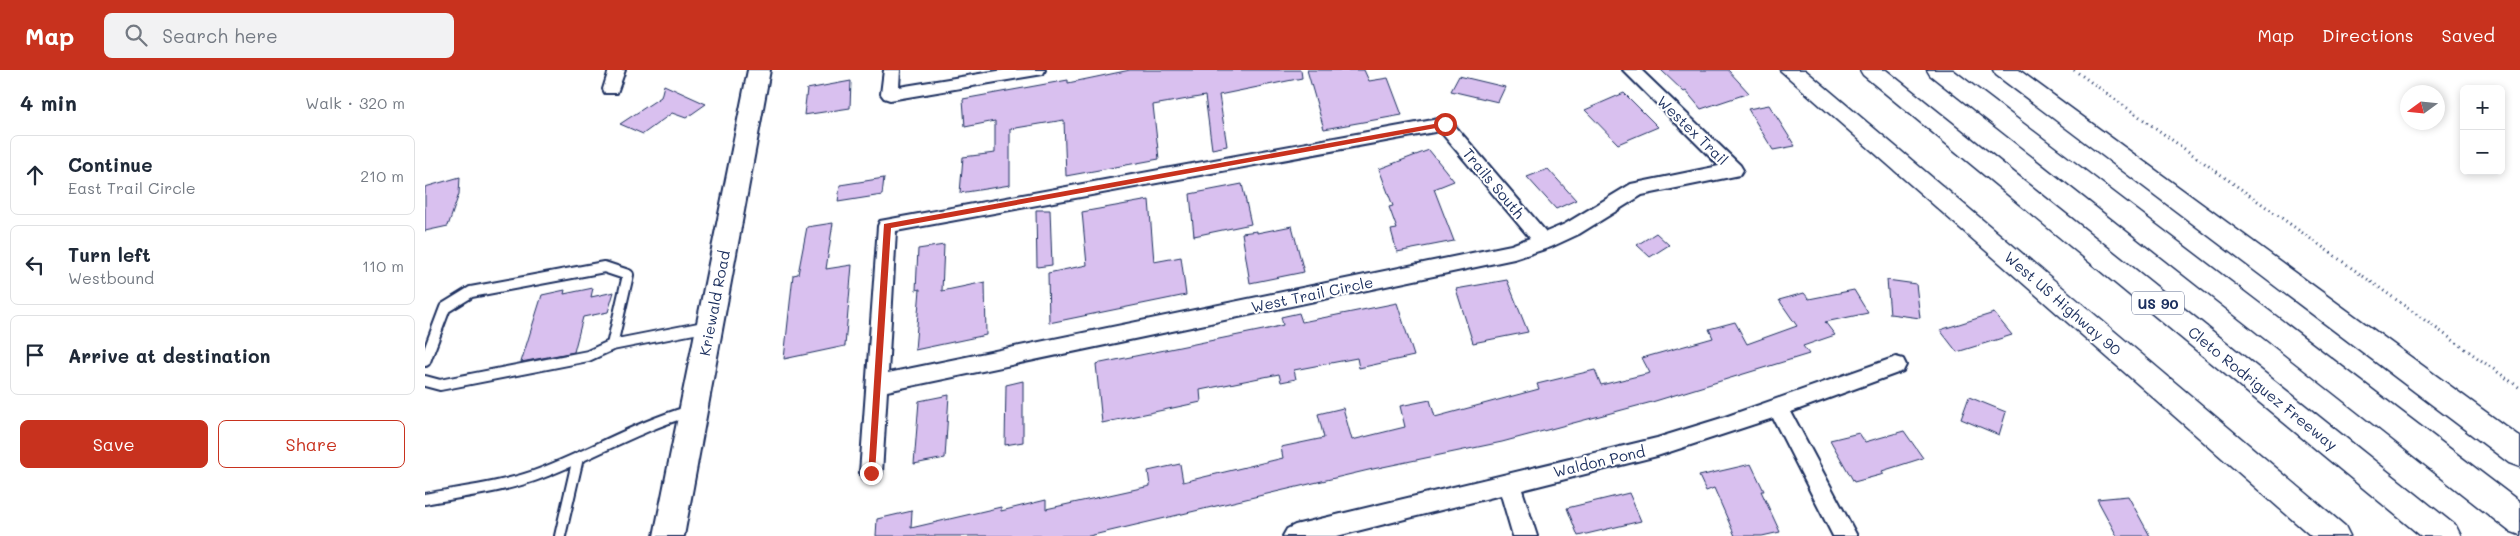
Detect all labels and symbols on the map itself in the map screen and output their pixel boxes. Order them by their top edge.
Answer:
north arrow [2400,85,2445,130]
street label: Westex Trail [1653,91,1733,169]
route start [1434,113,1457,136]
street label: Trails South [1459,144,1529,222]
street label: West US Highway 90 [2000,247,2126,359]
street label: Kriewald Road [694,249,734,357]
street label: West Trail Circle [1249,271,1375,317]
road number: US 90 [2132,292,2184,314]
street label: Cleto Rodriguez Freeway [2184,321,2342,455]
street label: Waldon Pond [1551,441,1647,481]
route end [860,462,883,485]

